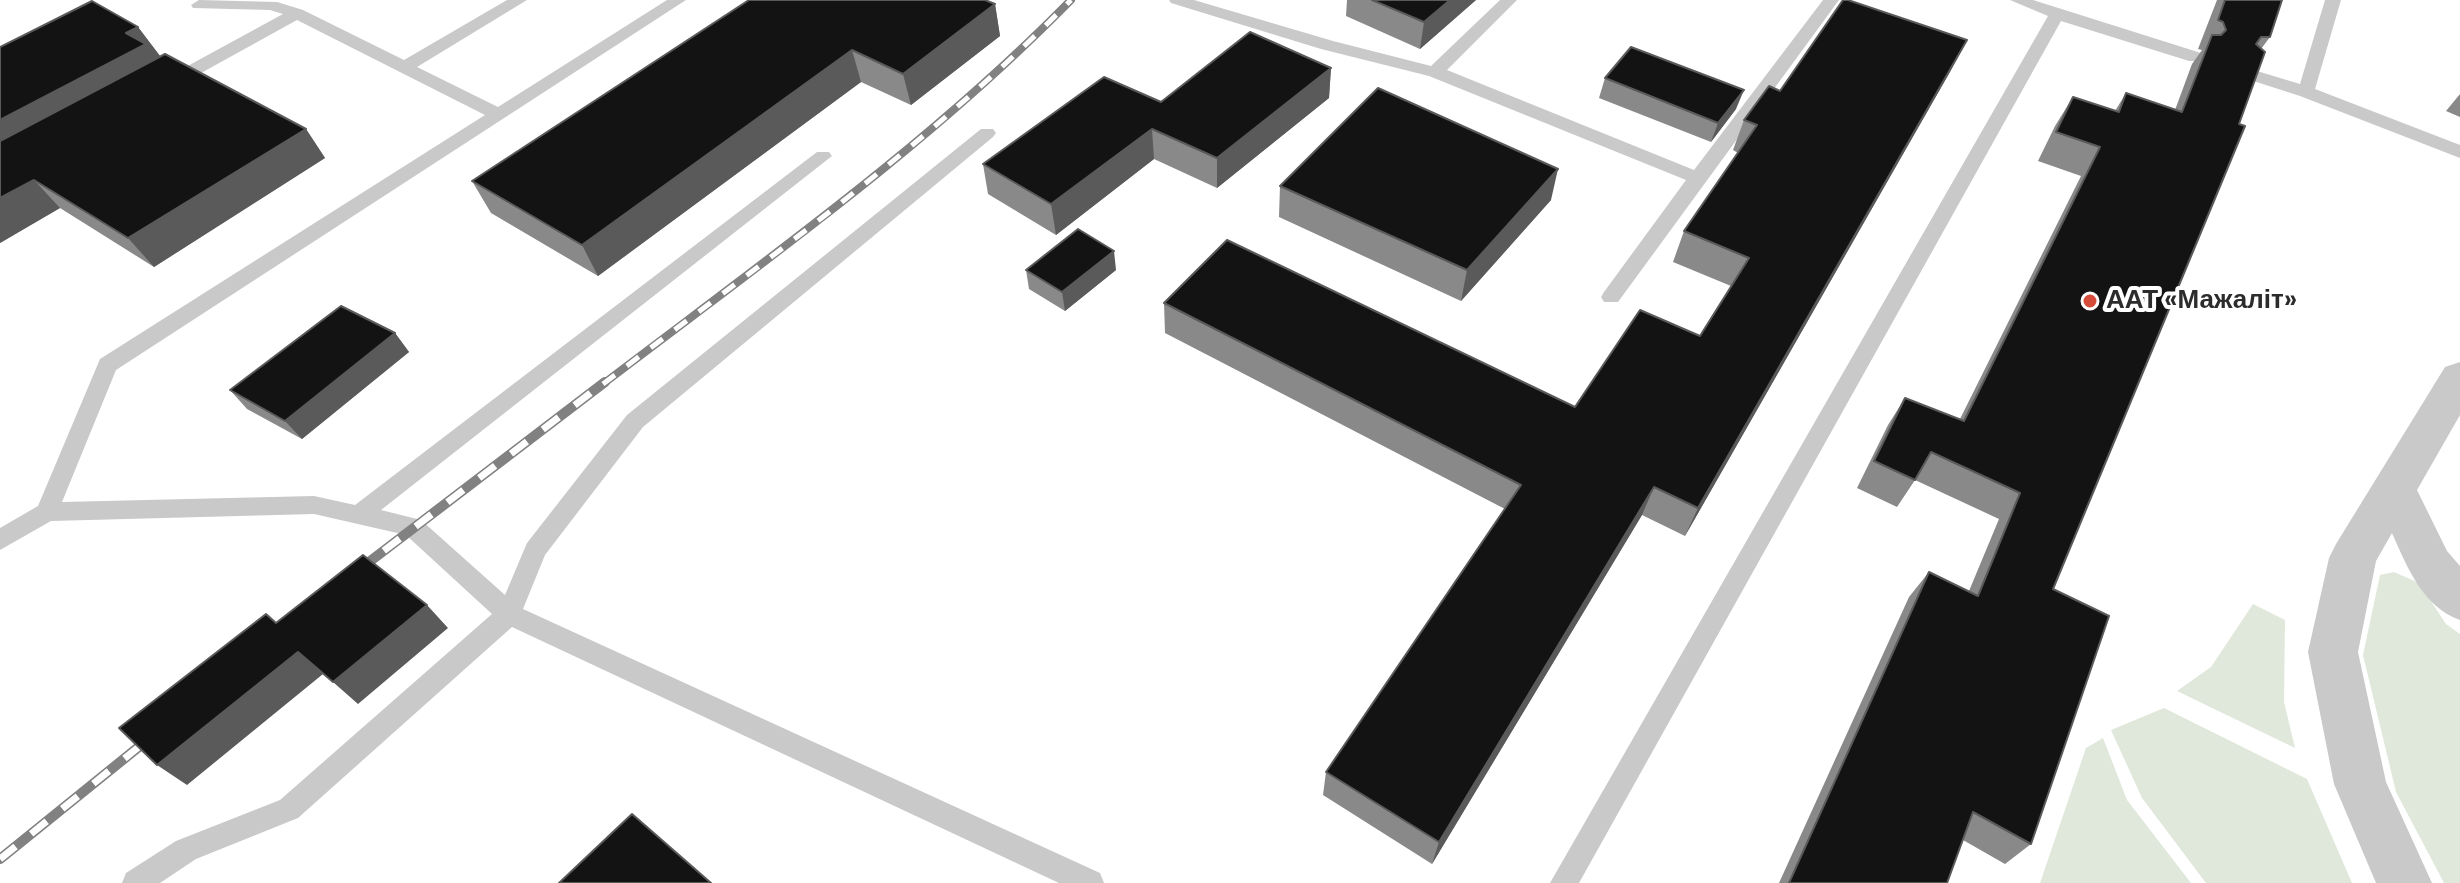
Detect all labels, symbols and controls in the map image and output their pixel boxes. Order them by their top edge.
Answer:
place label: ААТ «Мажаліт» [2106,285,2297,317]
marker: ААТ «Мажаліт» [2081,292,2099,310]

